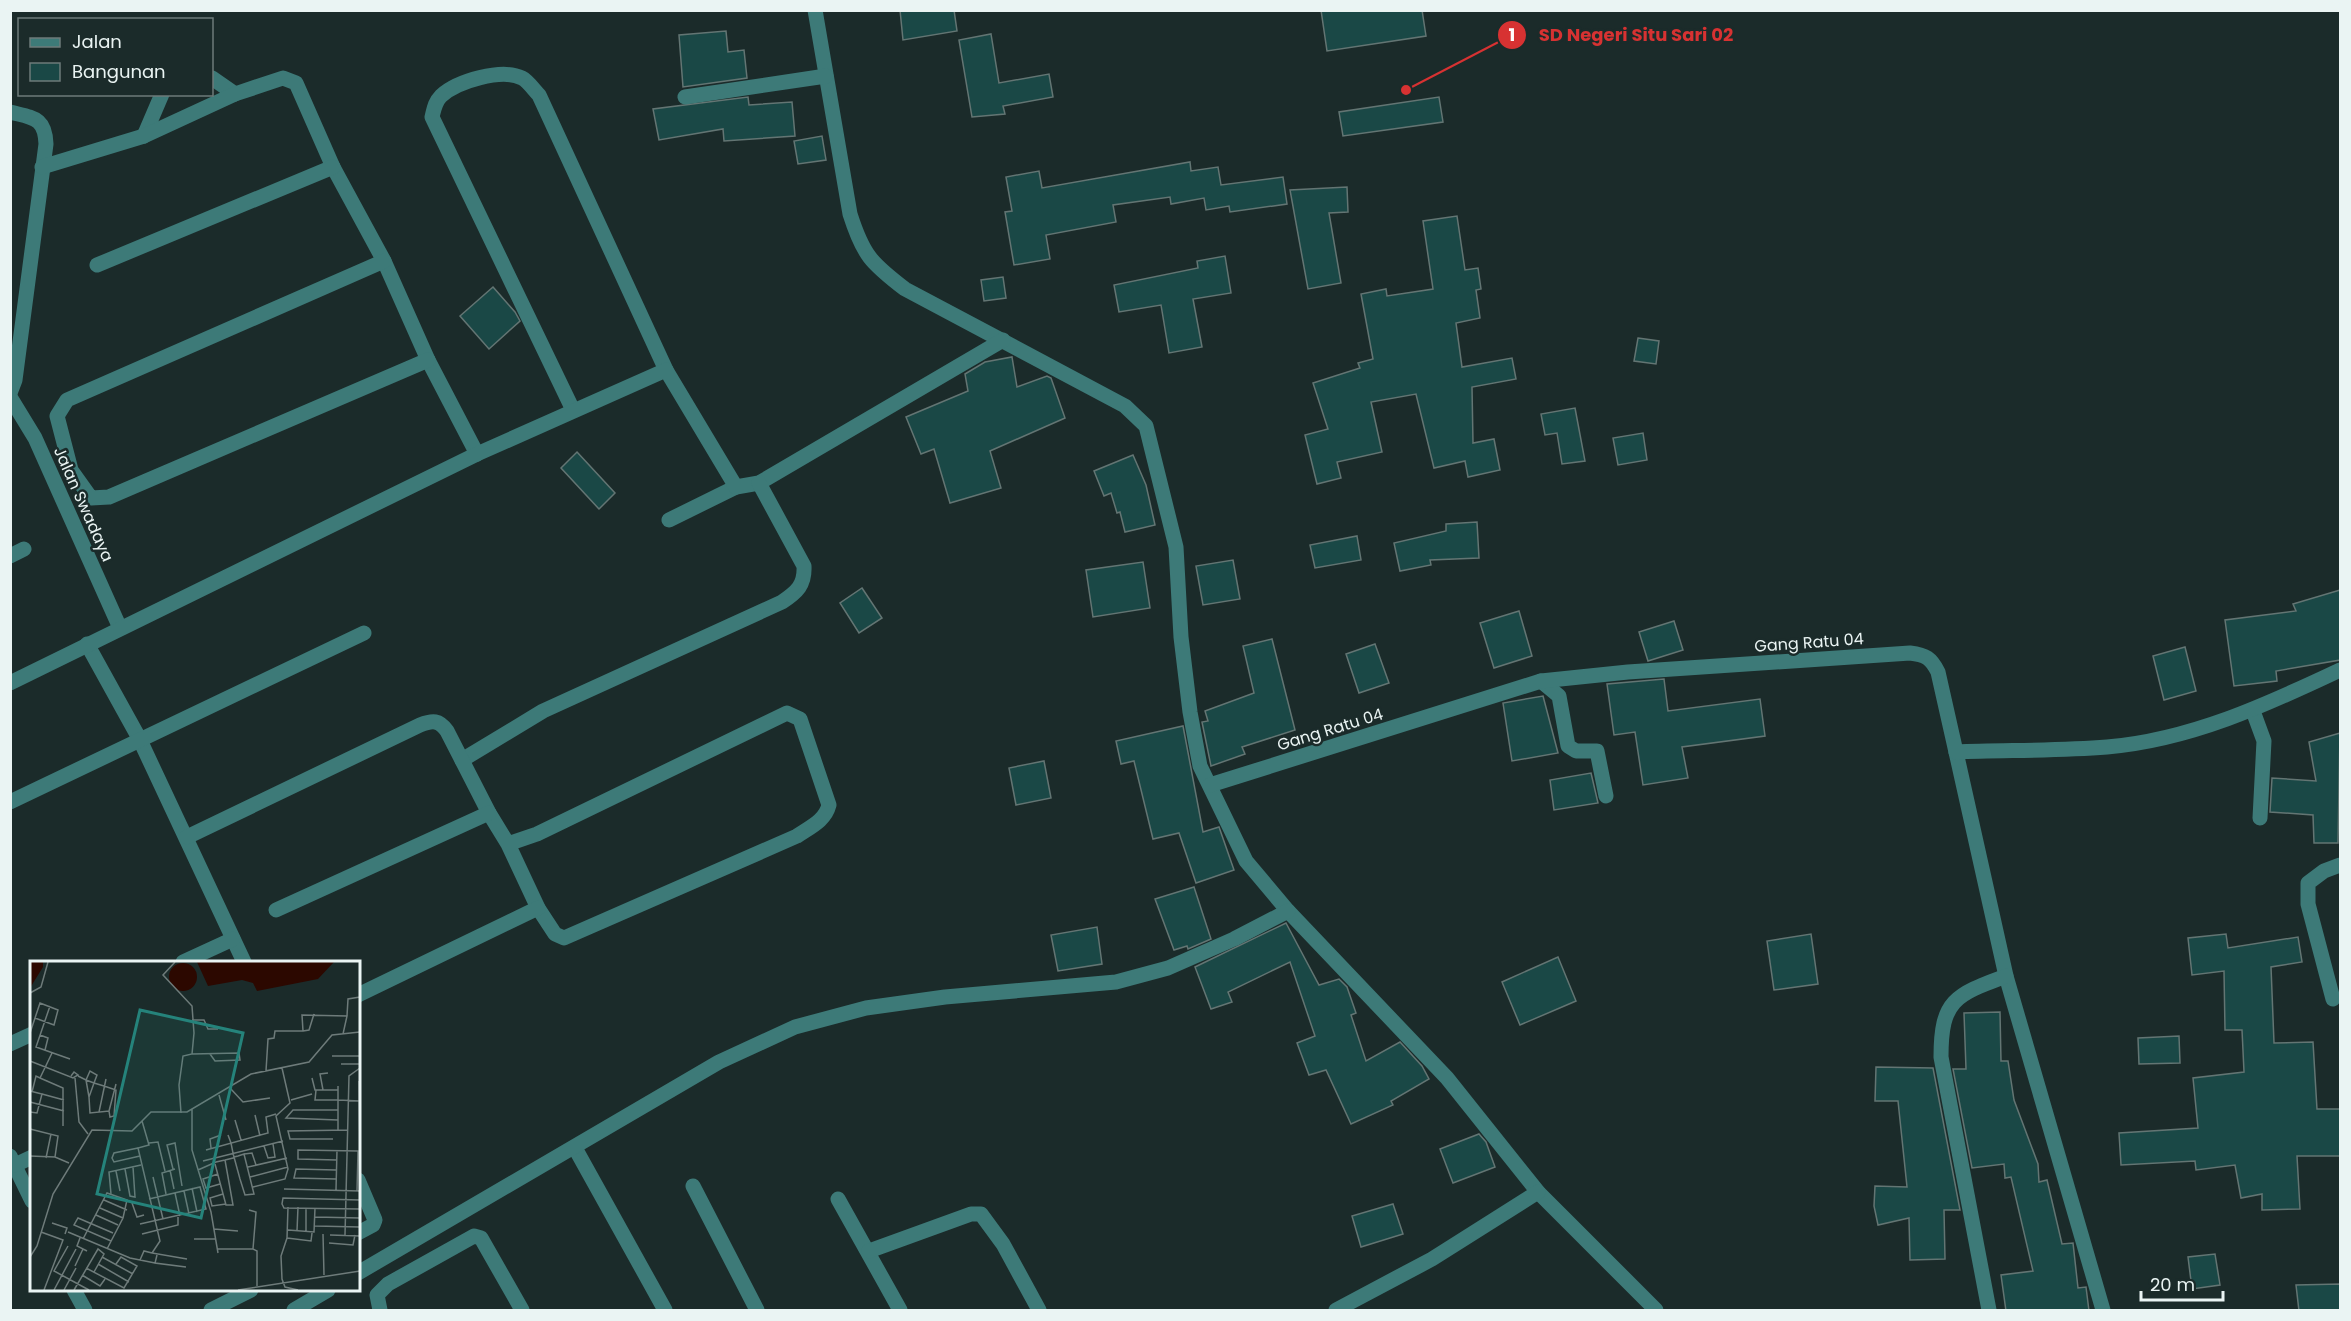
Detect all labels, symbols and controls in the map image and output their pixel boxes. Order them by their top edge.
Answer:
callout: SD Negeri Situ Sari 02 [1497,17,1745,53]
legend [18,18,213,96]
text: 1 [1509,22,1515,47]
text: SD Negeri Situ Sari 02 [1539,22,1733,47]
text: Jalan [72,29,122,54]
text: Bangunan [72,59,166,84]
street label: Jalan Swadaya [48,443,119,565]
street label: Gang Ratu 04 [1754,627,1865,658]
street label: Gang Ratu 04 [1274,702,1386,756]
inset map [30,961,360,1291]
scale bar [2141,1264,2224,1302]
text: 20 m [2150,1272,2195,1297]

